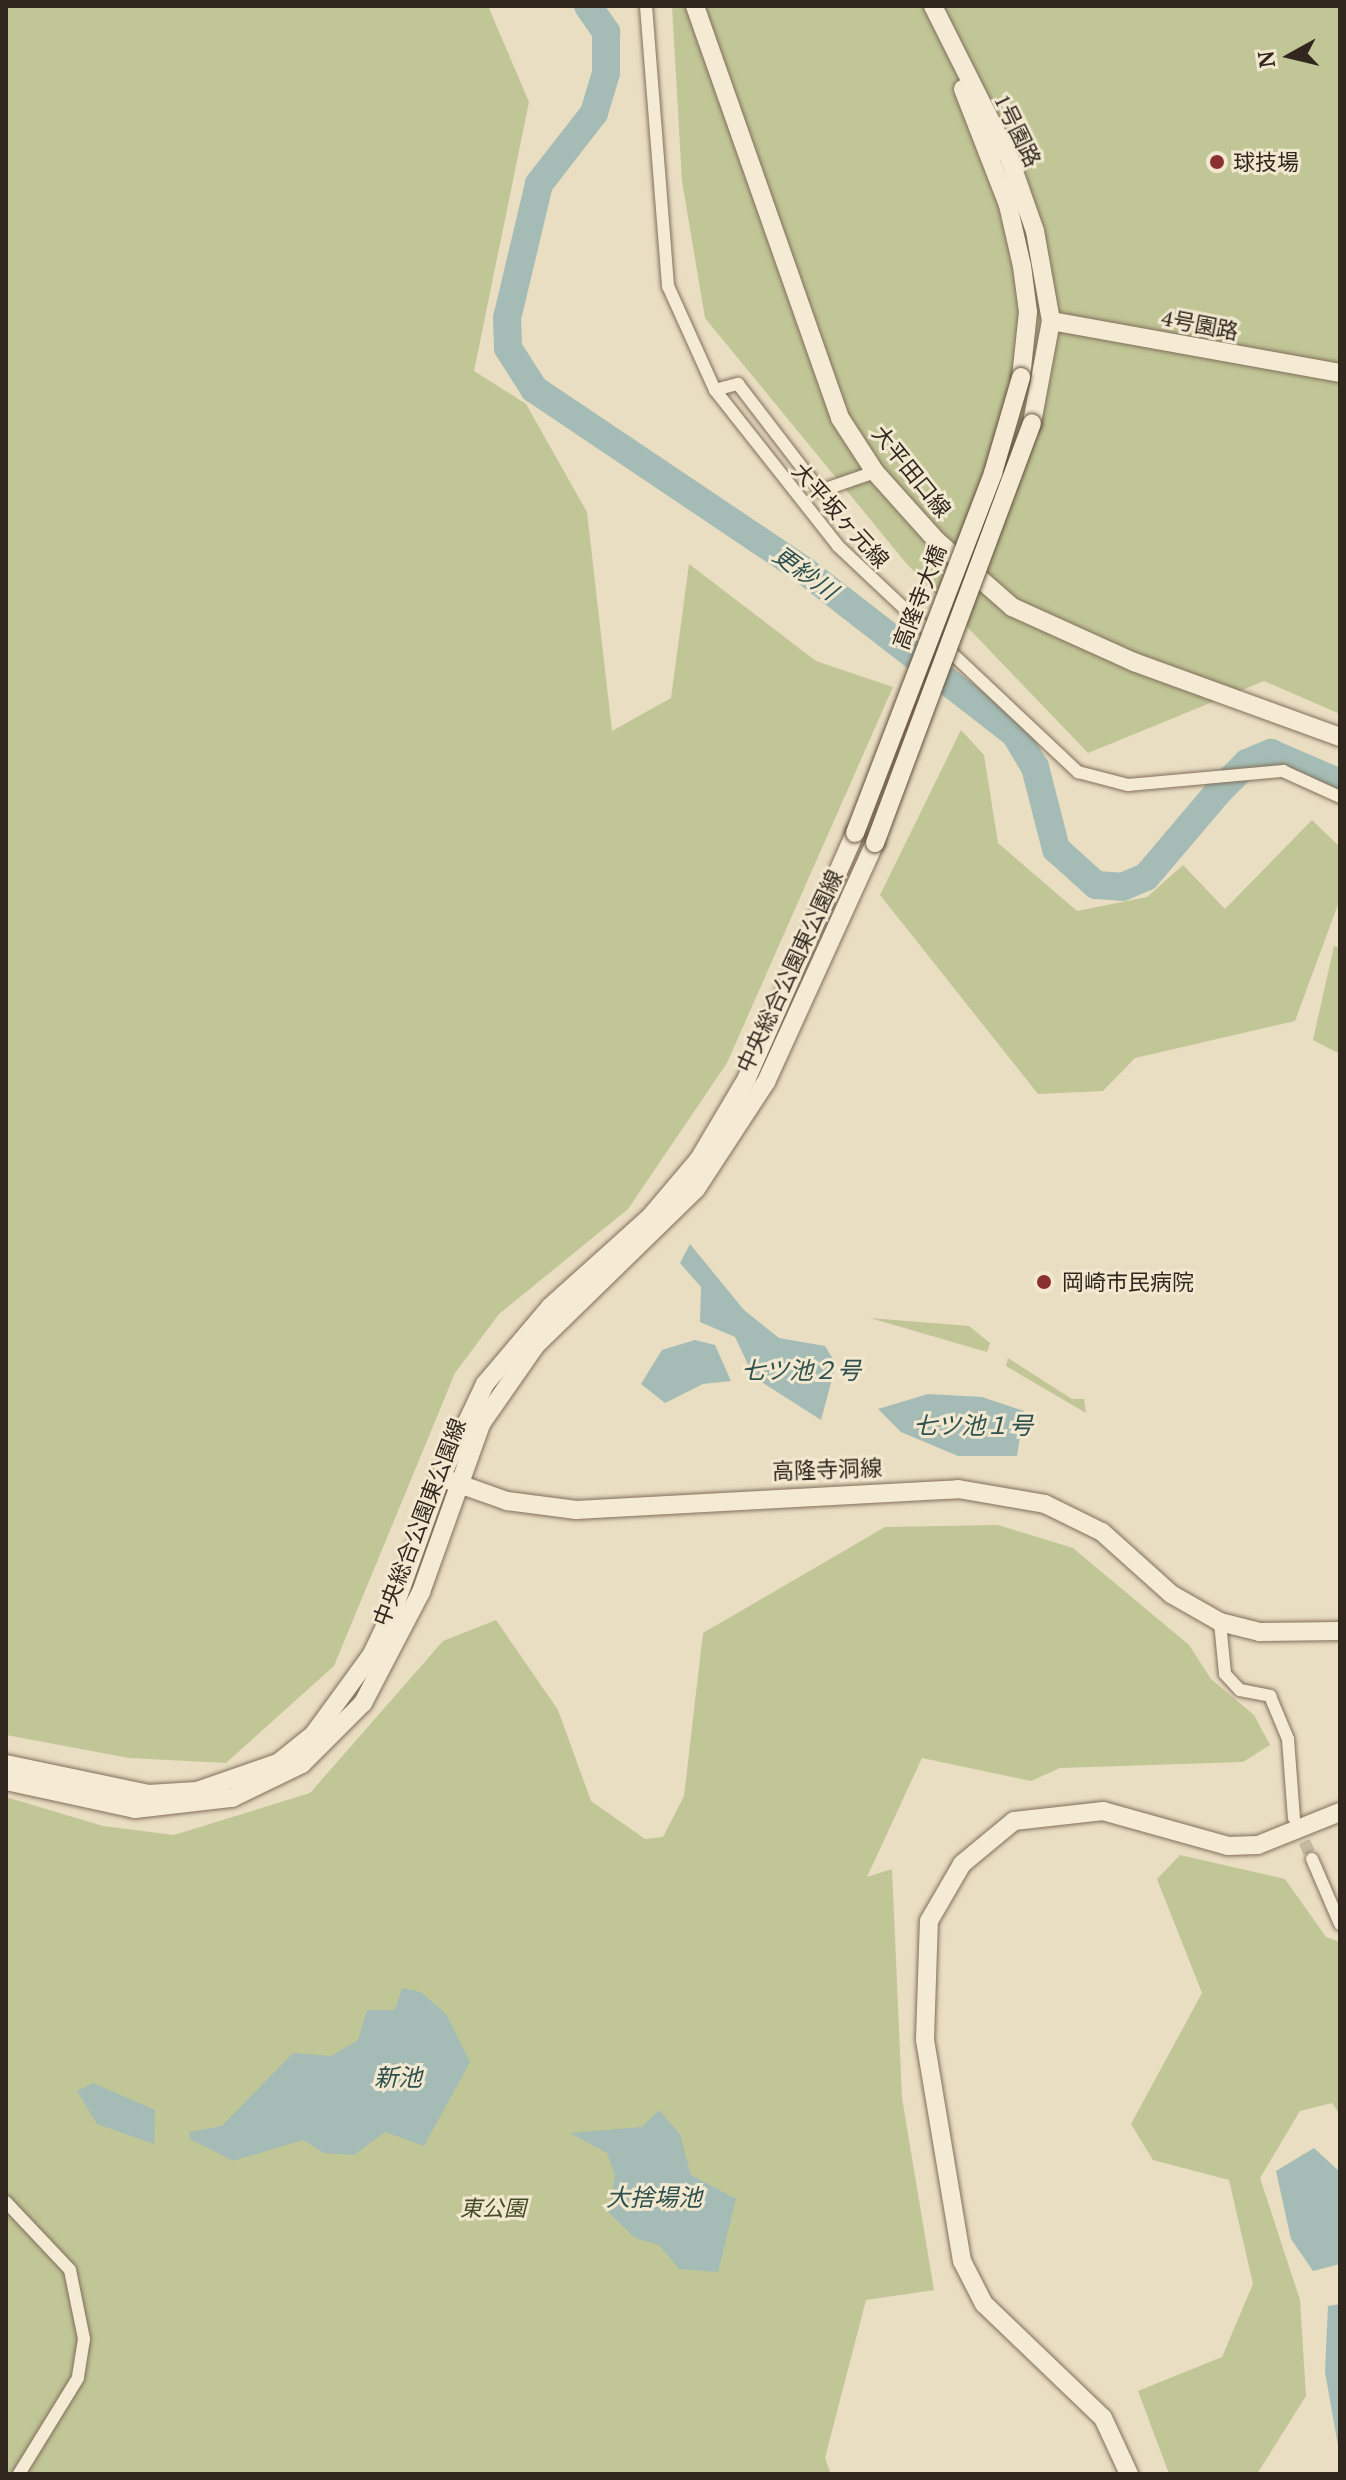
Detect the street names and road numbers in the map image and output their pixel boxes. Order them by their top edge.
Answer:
street label: 1号園路 [989,89,1047,171]
street label: 4号園路 [1159,304,1241,344]
street label: 大平田口線 [867,420,957,522]
street label: 大平坂ヶ元線 [787,457,895,573]
street label: 高隆寺大橋 [887,541,951,653]
street label: 中央総合公園東公園線 [731,866,847,1076]
street label: 中央総合公園東公園線 [367,1415,471,1629]
street label: 高隆寺洞線 [772,1454,882,1484]

